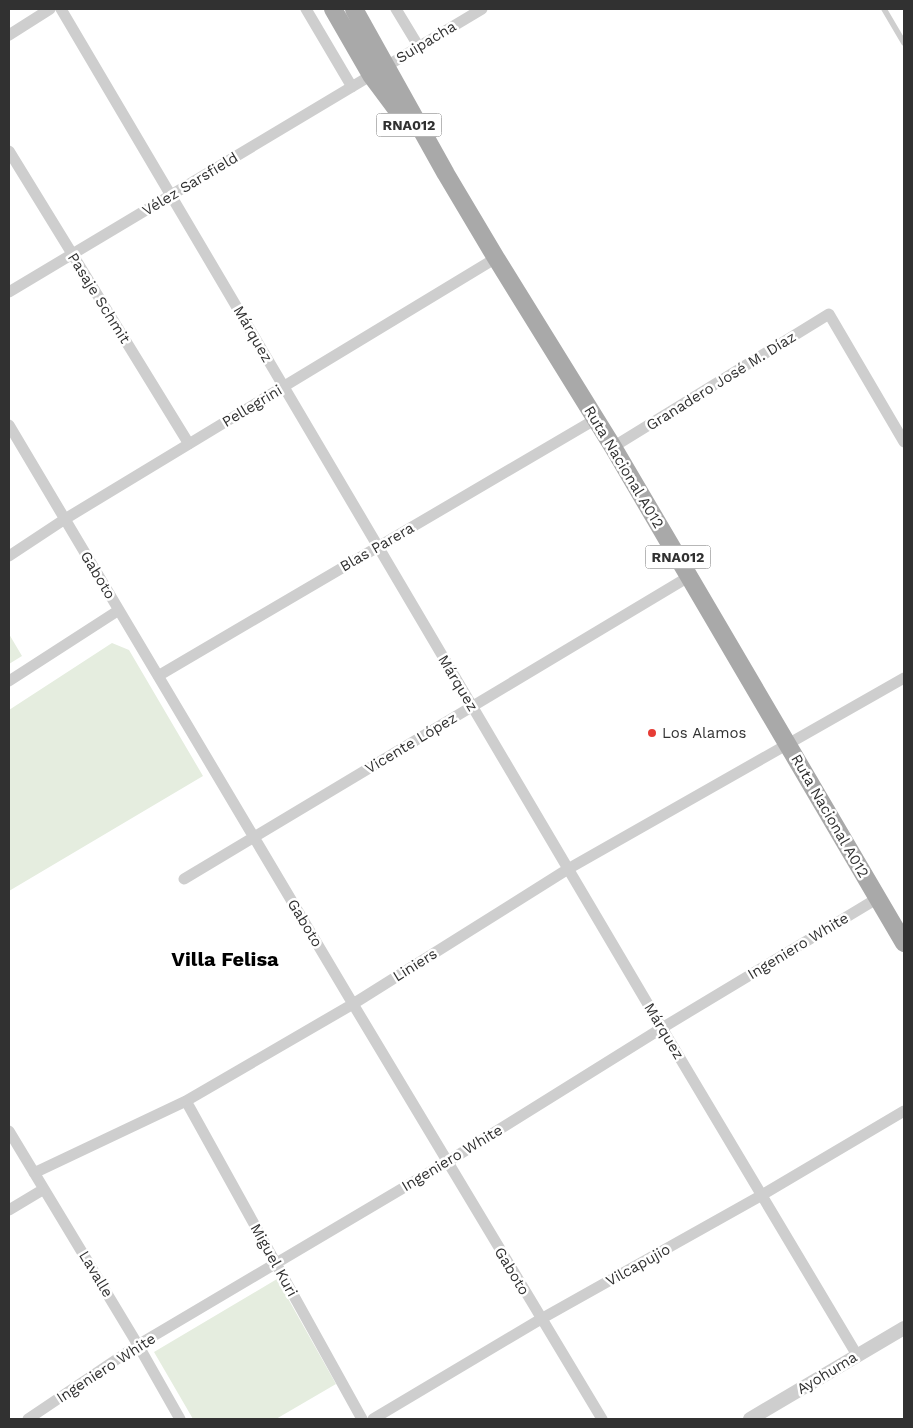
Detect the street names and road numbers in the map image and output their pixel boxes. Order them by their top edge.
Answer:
street label: Suipacha [393,17,460,67]
road number: RNA012 [376,114,442,136]
street label: Vélez Sarsfield [139,148,241,220]
street label: Pasaje Schmit [64,249,134,347]
street label: Márquez [230,302,276,366]
street label: Granadero José M. Díaz [643,328,799,434]
street label: Pellegrini [219,381,285,431]
street label: Ruta Nacional A012 [580,403,668,531]
street label: Blas Parera [337,518,418,575]
road number: RNA012 [646,546,710,568]
street label: Gaboto [77,548,119,602]
street label: Márquez [434,652,482,714]
street label: Vicente López [362,709,460,777]
street label: Ruta Nacional A012 [787,751,873,881]
street label: Gaboto [284,896,326,950]
street label: Ingeniero White [744,909,852,983]
street label: Liniers [390,944,440,986]
street label: Márquez [640,1000,688,1062]
street label: Ingeniero White [398,1121,506,1195]
street label: Miguel Kuri [247,1220,301,1300]
street label: Vilcapujio [603,1240,673,1290]
street label: Gaboto [491,1244,533,1298]
street label: Lavalle [75,1247,117,1301]
street label: Ingeniero White [53,1329,159,1407]
street label: Ayohuma [794,1348,861,1398]

